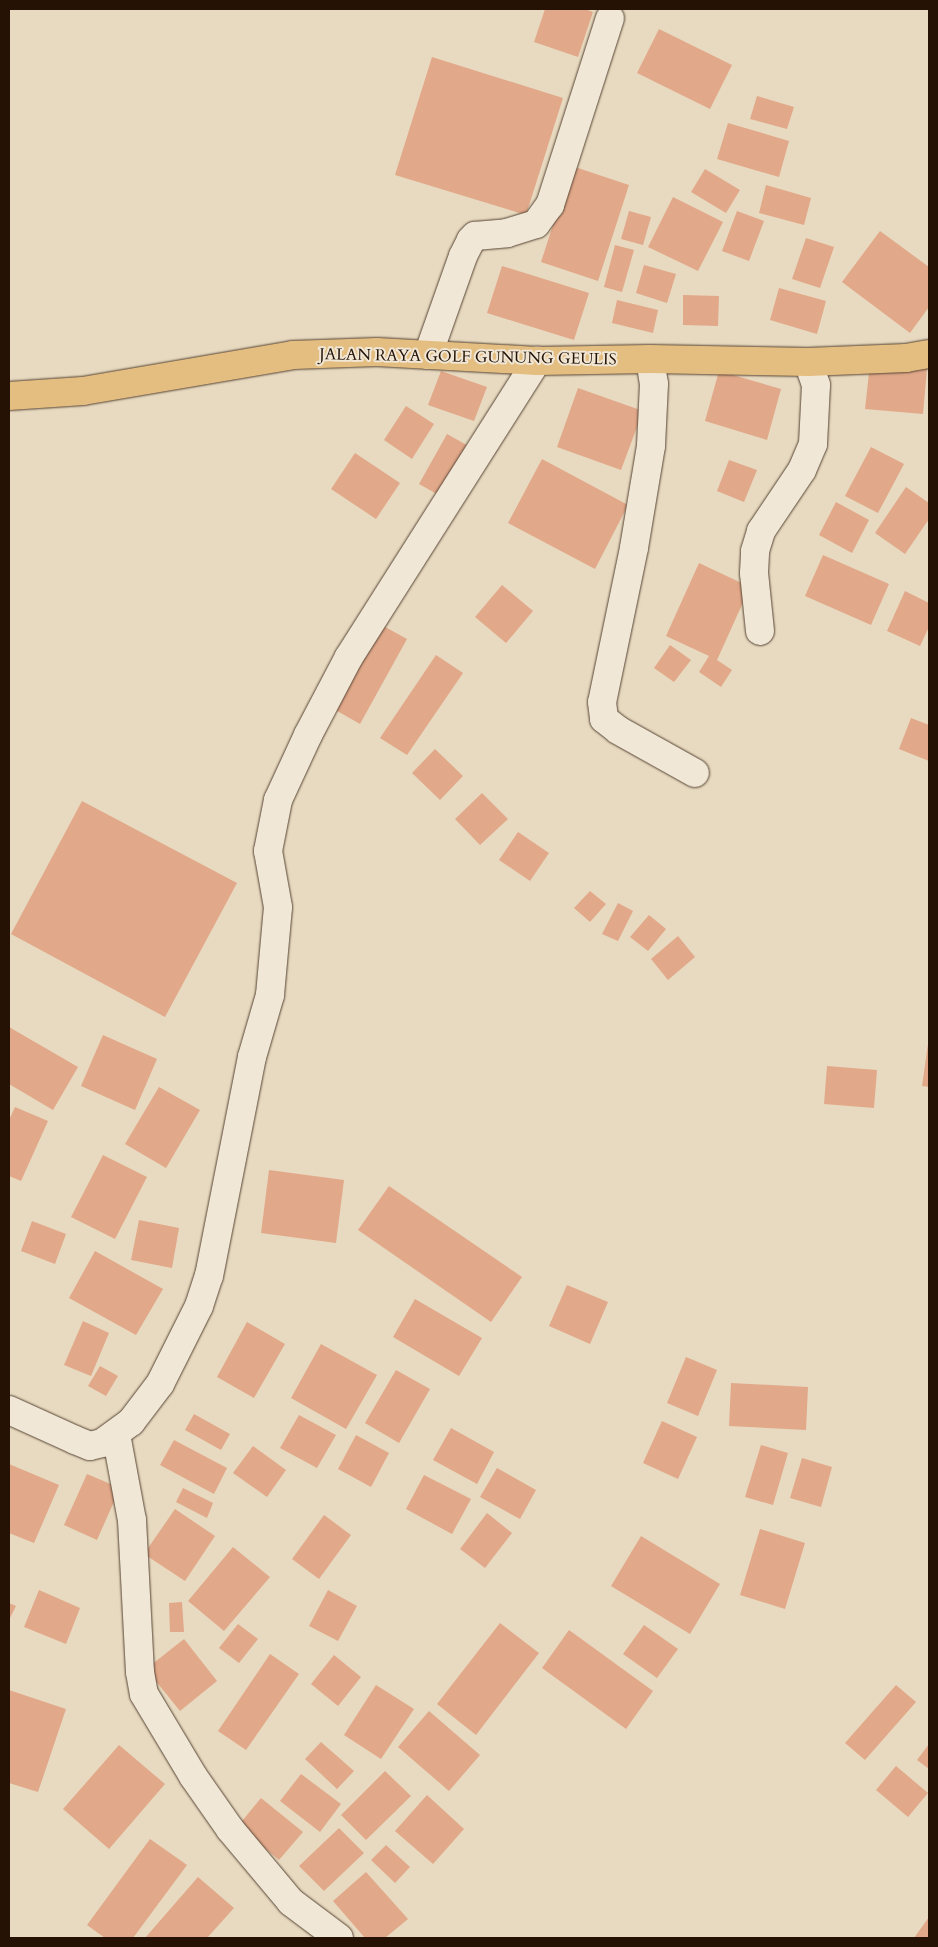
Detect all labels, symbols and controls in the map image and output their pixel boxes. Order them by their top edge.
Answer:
street label: JALAN RAYA GOLF GUNUNG GEULIS [319,345,617,369]

